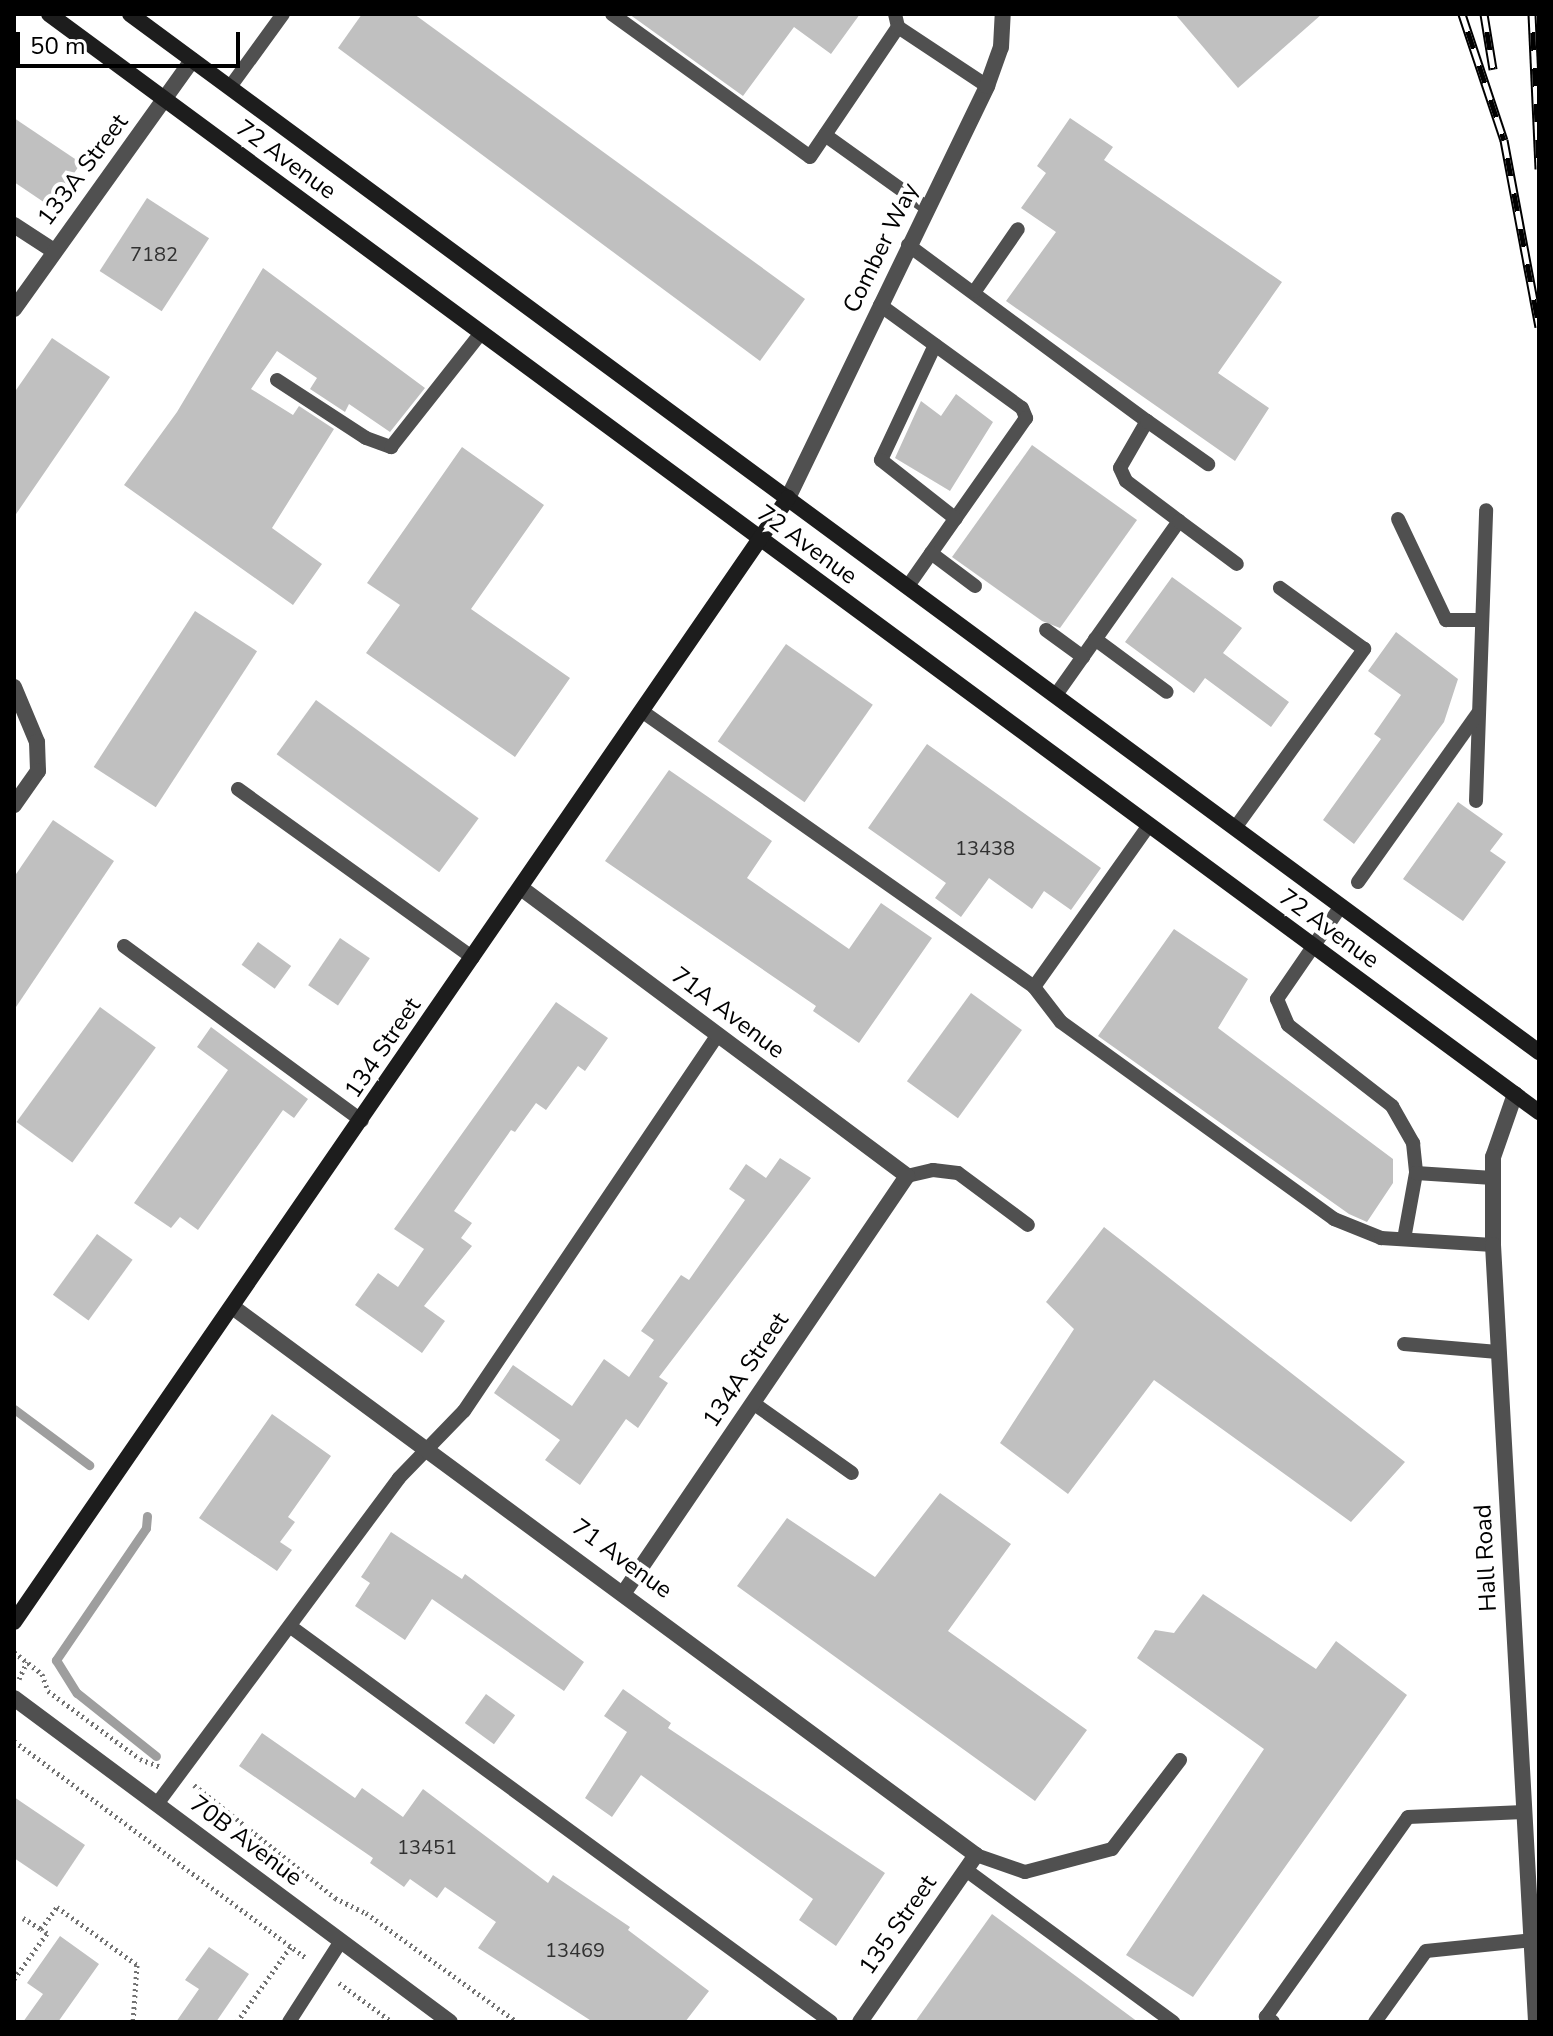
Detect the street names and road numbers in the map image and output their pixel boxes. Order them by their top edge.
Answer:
street label: 133A Street [32,108,134,232]
street label: 72 Avenue [230,114,342,206]
street label: Comber Way [837,178,925,318]
street label: 72 Avenue [751,499,863,591]
street label: 72 Avenue [1273,883,1385,975]
street label: 71A Avenue [666,961,790,1065]
street label: 134 Street [339,992,427,1104]
street label: 134A Street [697,1307,795,1433]
street label: Hall Road [1469,1504,1503,1612]
street label: 71 Avenue [566,1513,678,1605]
street label: 70B Avenue [184,1790,308,1892]
street label: 135 Street [853,1870,943,1980]

